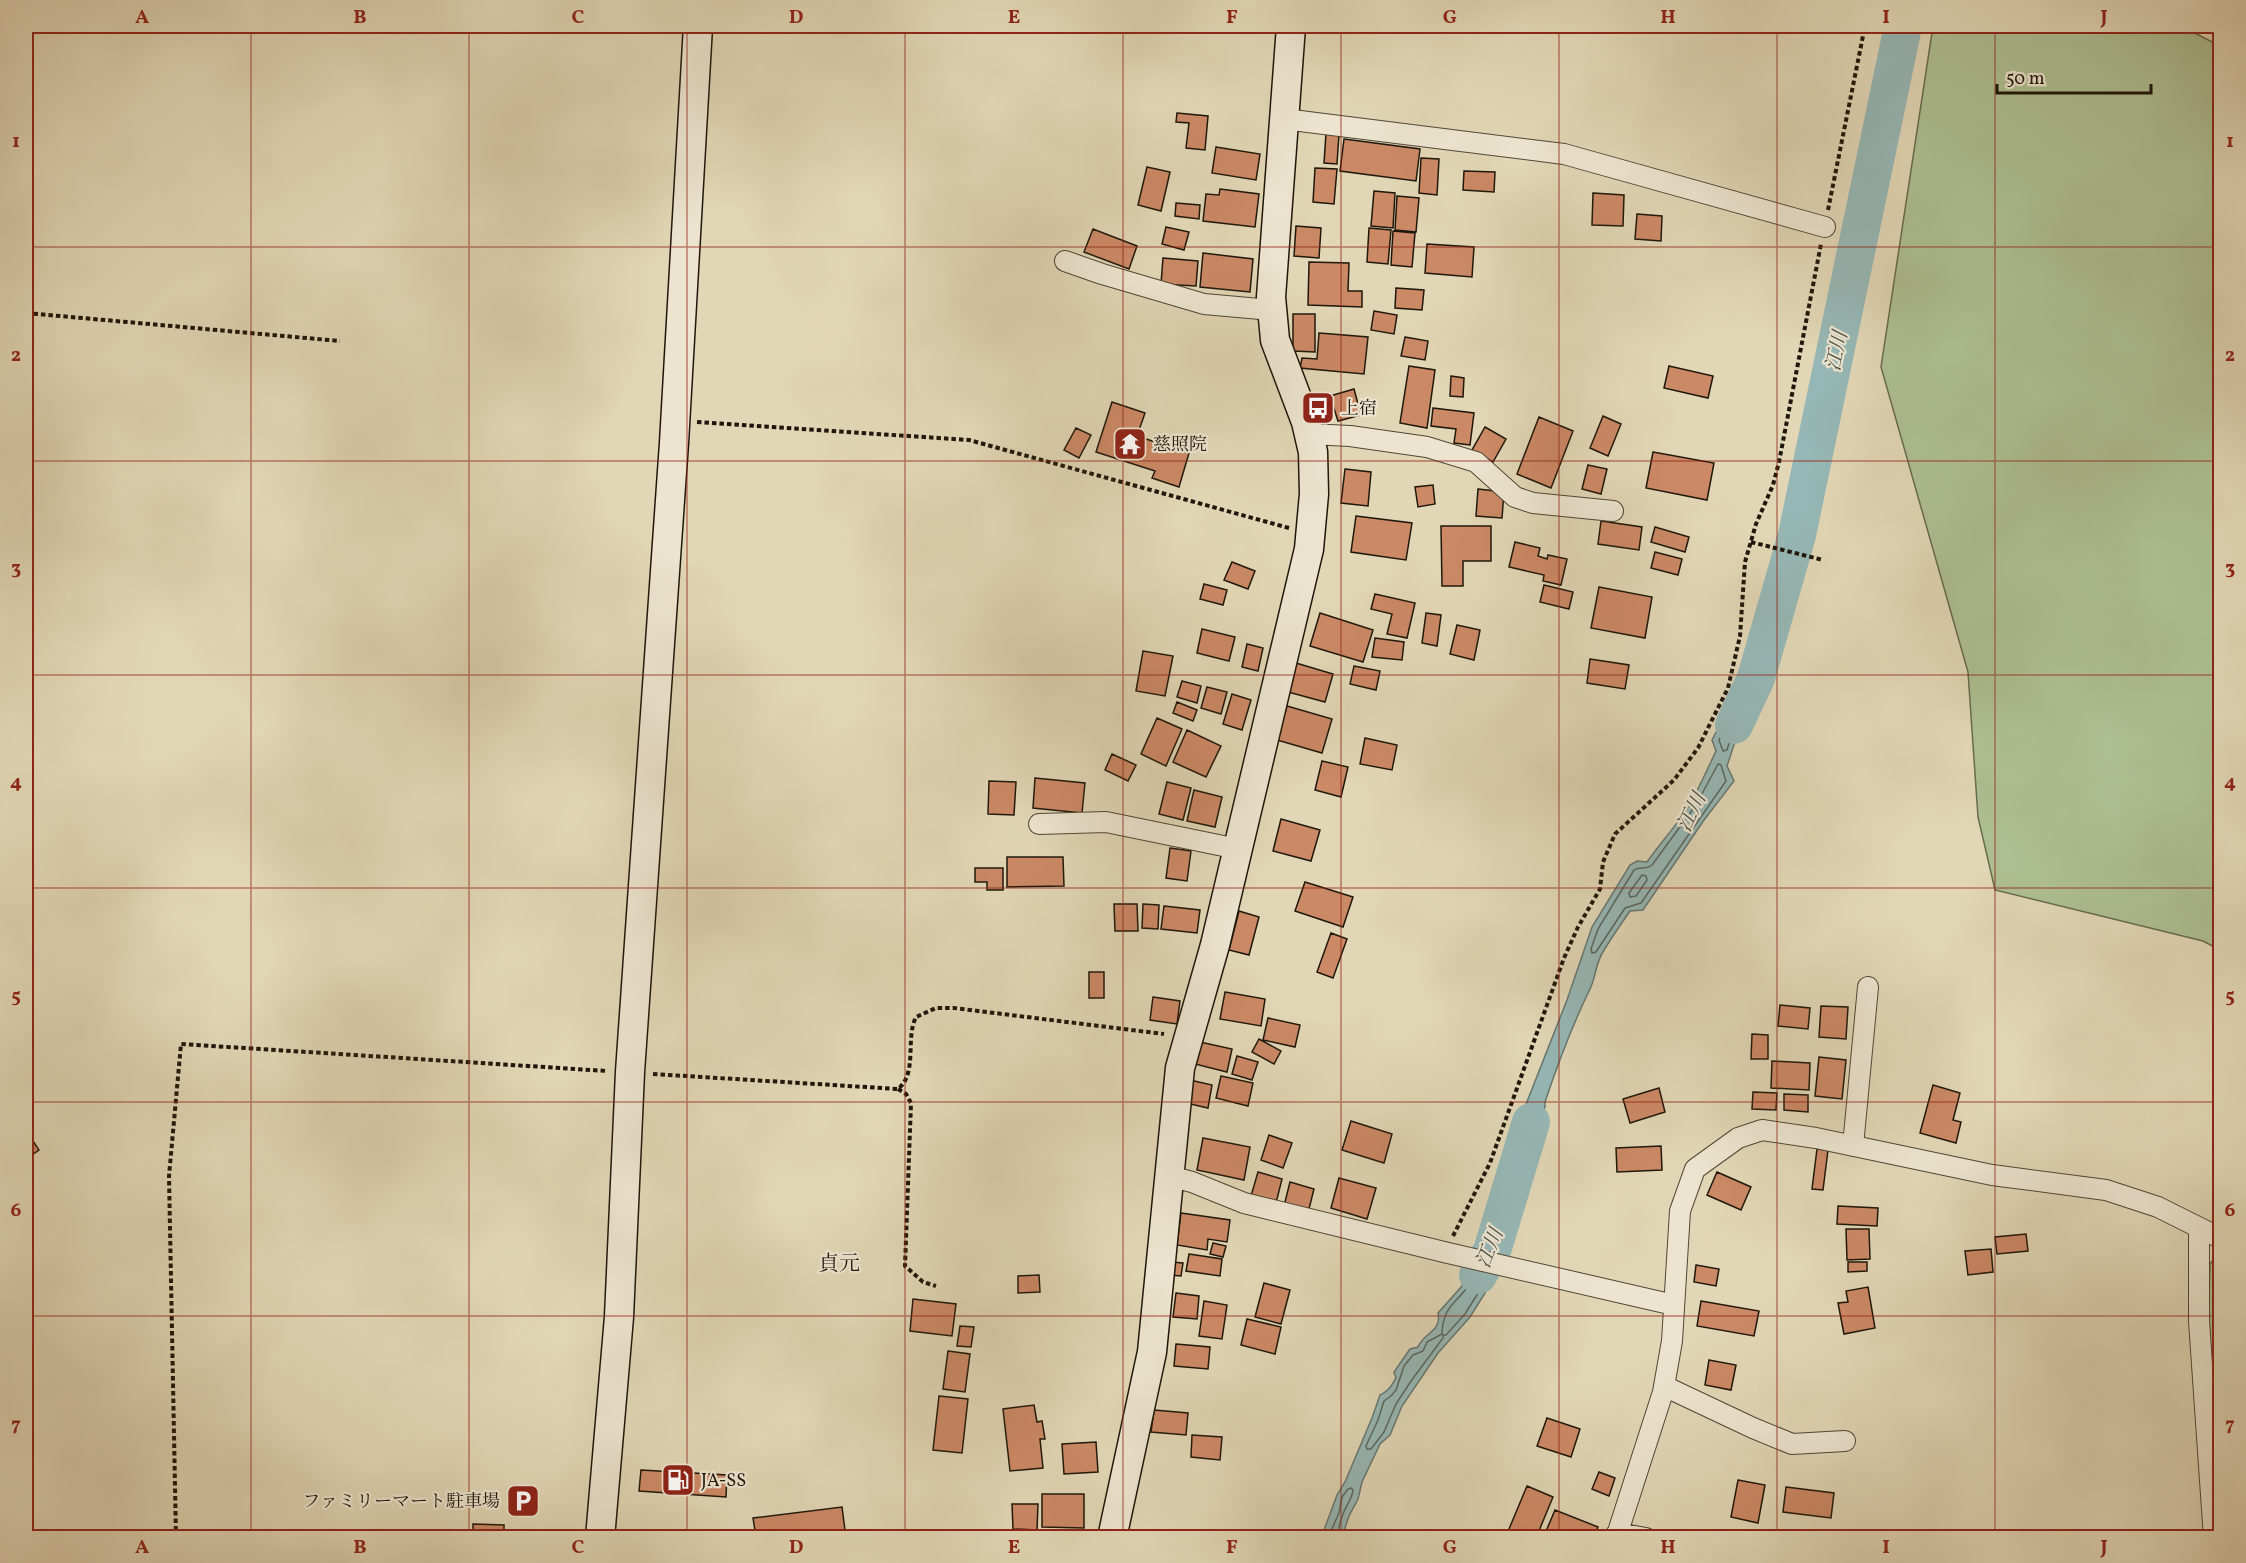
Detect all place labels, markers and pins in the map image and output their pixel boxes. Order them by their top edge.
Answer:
bus stop icon: 上宿 [1300,390,1336,426]
place label: 上宿 [1341,397,1377,422]
temple icon: 慈照院 [1112,426,1148,462]
place label: 慈照院 [1153,433,1207,458]
fuel station icon: JA-SS [660,1462,696,1498]
place label: JA-SS [701,1469,746,1494]
parking icon: ファミリーマート駐車場 [505,1483,541,1519]
place label: ファミリーマート駐車場 [302,1490,500,1515]

